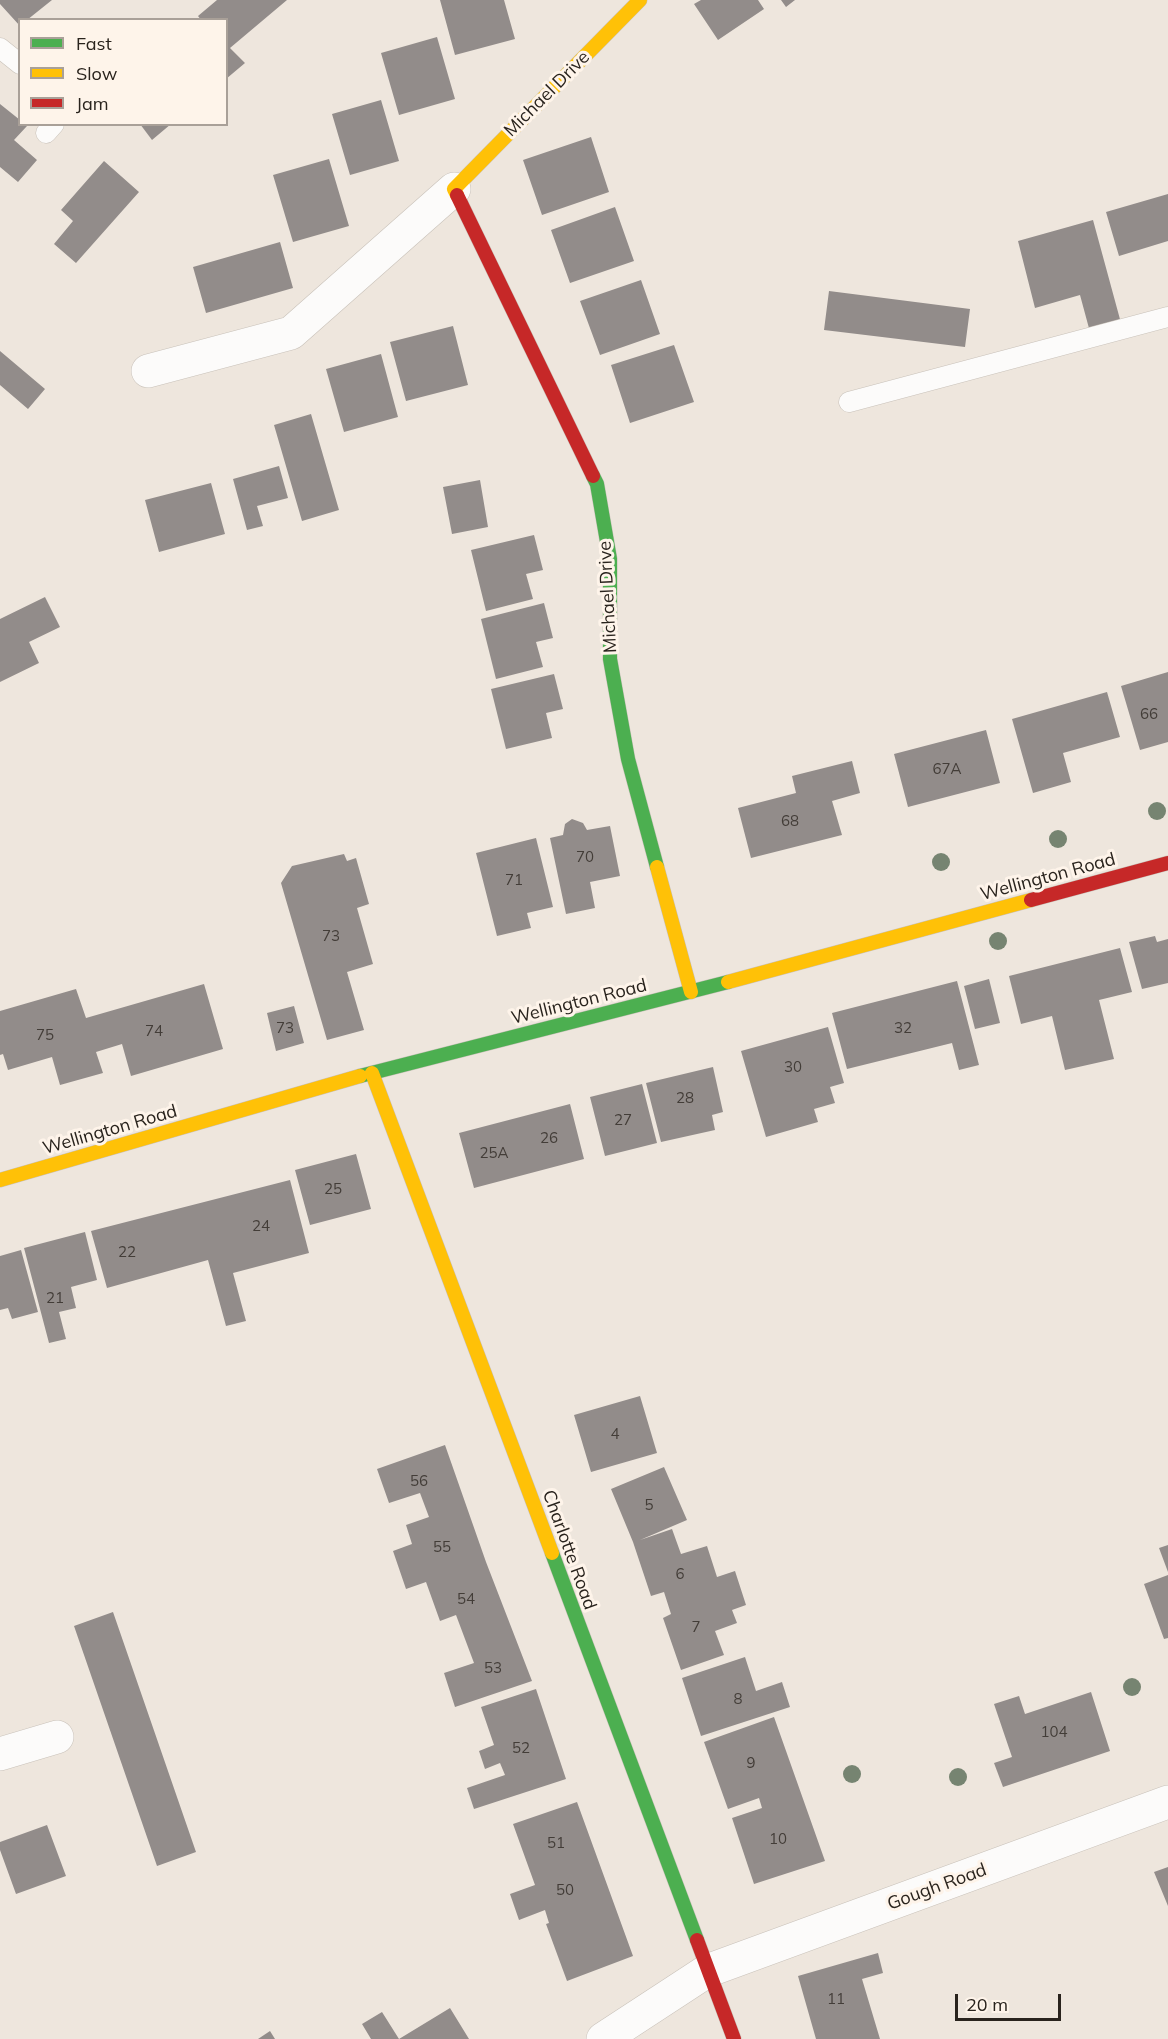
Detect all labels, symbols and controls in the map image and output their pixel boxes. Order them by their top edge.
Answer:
legend [18,18,228,126]
text: Fast [76,32,112,55]
street label: Michael Drive [500,47,594,141]
text: Slow [76,62,117,85]
text: Jam [76,92,109,115]
street label: Michael Drive [594,540,622,654]
house number: 66 [1140,705,1158,723]
house number: 67A [932,760,962,778]
house number: 68 [781,812,799,830]
house number: 70 [576,848,594,866]
street label: Wellington Road [978,849,1118,905]
house number: 71 [505,871,523,889]
house number: 73 [322,927,340,945]
street label: Wellington Road [509,975,649,1029]
house number: 73 [276,1019,294,1037]
house number: 32 [894,1019,912,1037]
house number: 74 [145,1022,163,1040]
house number: 75 [36,1026,54,1044]
house number: 30 [784,1058,802,1076]
house number: 28 [676,1089,694,1107]
street label: Wellington Road [40,1100,180,1160]
house number: 27 [614,1111,632,1129]
house number: 26 [540,1129,558,1147]
house number: 25A [479,1144,509,1162]
house number: 25 [324,1180,342,1198]
house number: 24 [252,1217,270,1235]
house number: 22 [118,1243,136,1261]
house number: 21 [46,1289,64,1307]
house number: 4 [611,1425,619,1443]
house number: 56 [410,1472,428,1490]
street label: Charlotte Road [537,1487,601,1613]
house number: 5 [645,1496,653,1514]
house number: 55 [433,1538,451,1556]
house number: 6 [676,1565,684,1583]
house number: 54 [457,1590,475,1608]
house number: 7 [692,1618,700,1636]
house number: 53 [484,1659,502,1677]
house number: 8 [734,1690,742,1708]
house number: 104 [1041,1723,1067,1741]
house number: 52 [512,1739,530,1757]
house number: 9 [747,1754,755,1772]
house number: 10 [769,1830,787,1848]
house number: 51 [547,1834,565,1852]
street label: Gough Road [884,1859,990,1915]
house number: 50 [556,1881,574,1899]
scale bar [958,1982,1064,2020]
house number: 11 [827,1990,845,2008]
text: 20 m [966,1993,1008,2016]

